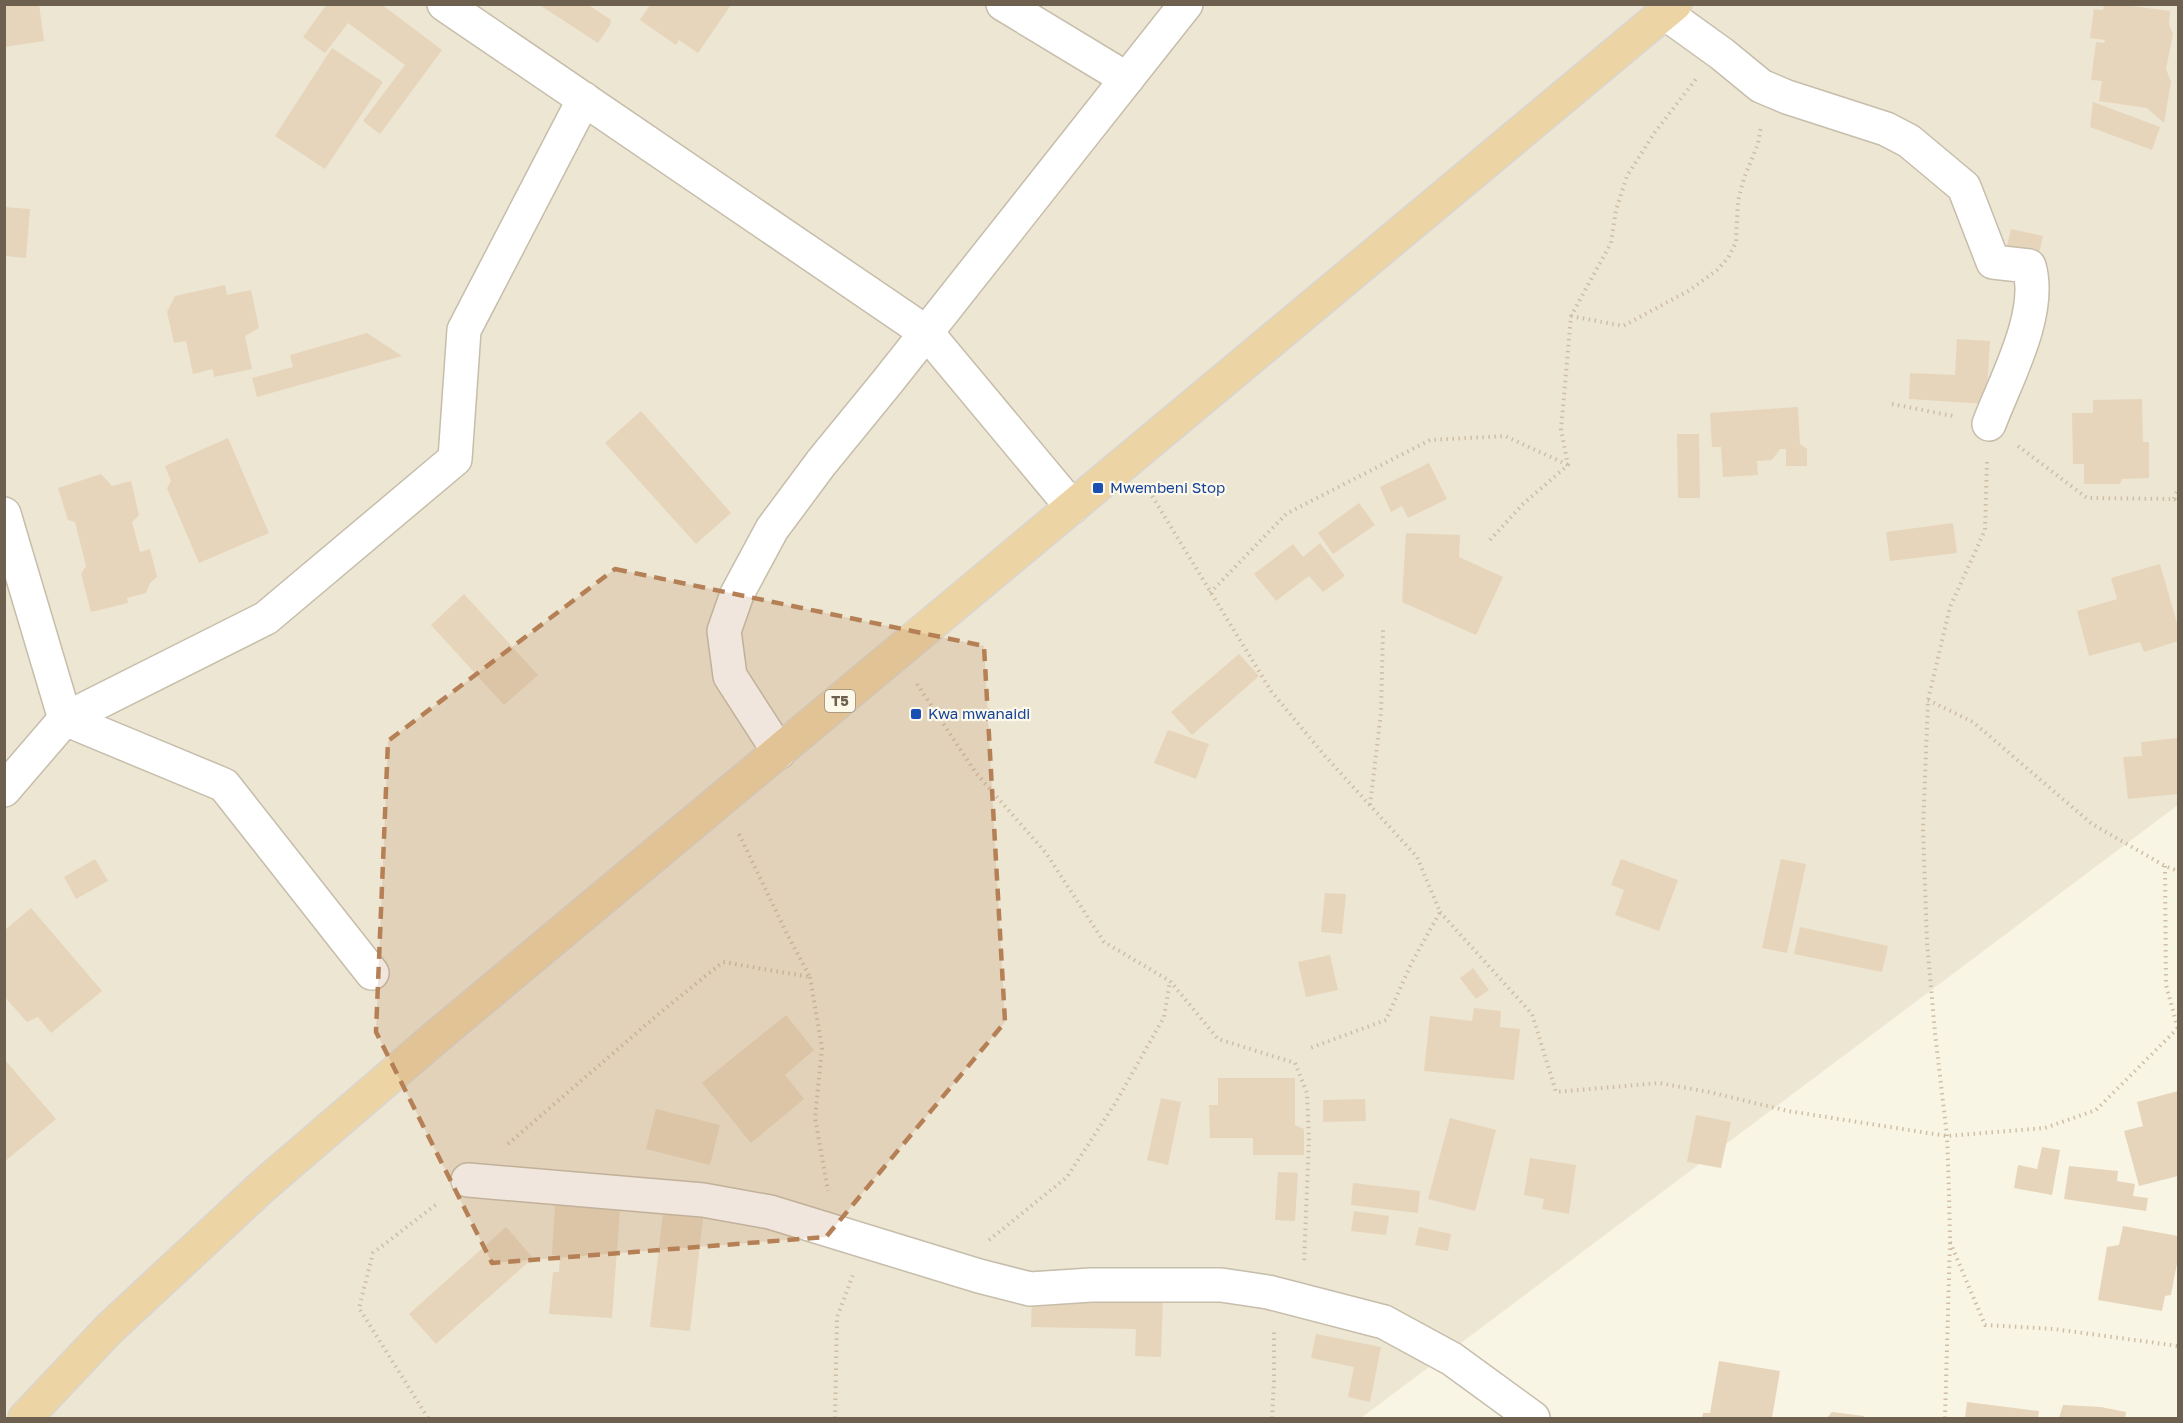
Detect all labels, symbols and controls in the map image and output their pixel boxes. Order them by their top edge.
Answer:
place label: Mwembeni Stop [1110,478,1225,496]
marker: Mwembeni Stop [1091,481,1105,495]
road number: T5 [825,690,855,712]
place label: Kwa mwanaidi [928,704,1030,722]
marker: Kwa mwanaidi [909,707,923,721]

